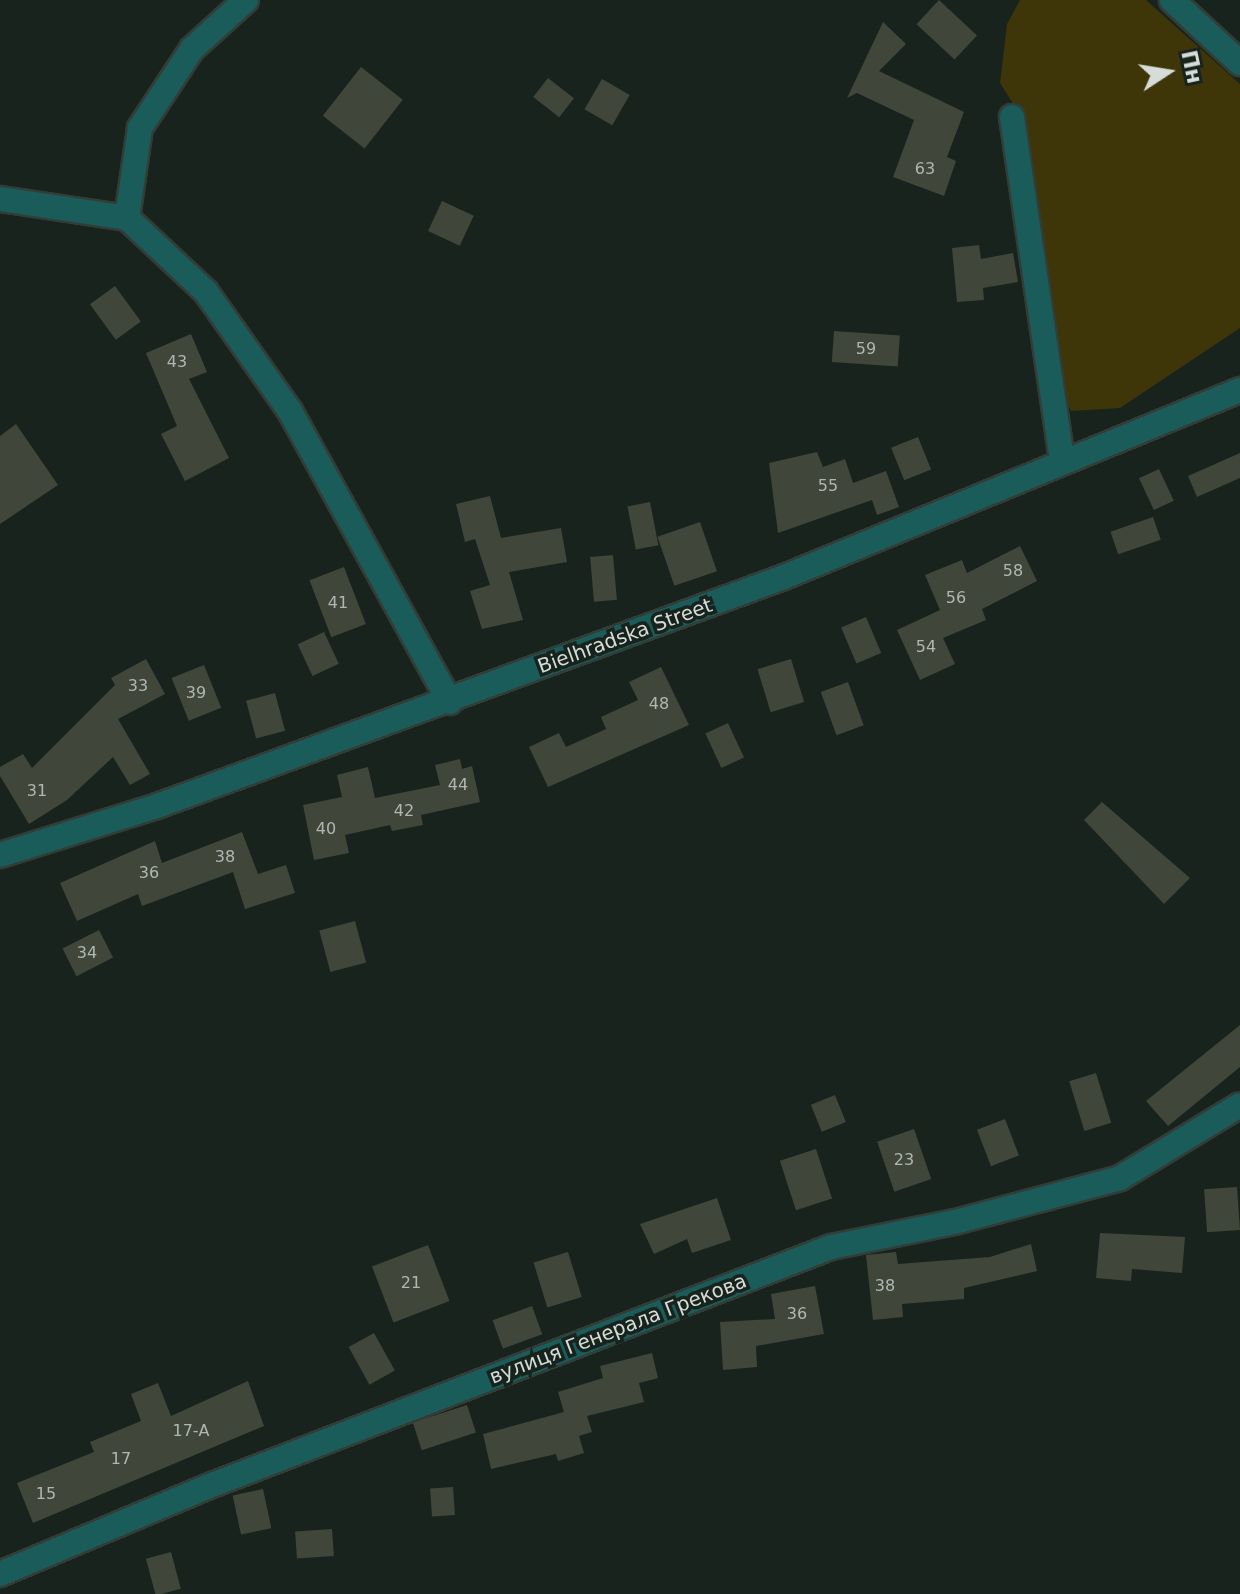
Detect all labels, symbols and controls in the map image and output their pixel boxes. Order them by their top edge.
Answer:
north arrow [1128,32,1208,112]
text: Пн [1176,48,1208,86]
house number: 63 [915,159,935,179]
house number: 59 [856,339,876,359]
house number: 43 [167,352,187,372]
house number: 55 [818,476,838,496]
house number: 58 [1003,561,1023,581]
house number: 56 [946,588,966,608]
house number: 41 [328,593,348,613]
street label: Bielhradska Street [534,593,716,679]
house number: 54 [916,637,936,657]
house number: 33 [128,676,148,696]
house number: 39 [186,683,206,703]
house number: 48 [649,694,669,714]
house number: 44 [448,775,468,795]
house number: 31 [27,781,47,801]
house number: 42 [394,801,414,821]
house number: 40 [316,819,336,839]
house number: 38 [215,847,235,867]
house number: 36 [139,863,159,883]
house number: 34 [77,943,97,963]
house number: 23 [894,1150,914,1170]
street label: вулиця Генерала Грекова [486,1269,750,1389]
house number: 21 [401,1273,421,1293]
house number: 38 [875,1276,895,1296]
house number: 36 [787,1304,807,1324]
house number: 17-А [172,1421,210,1441]
house number: 17 [111,1449,131,1469]
house number: 15 [36,1484,56,1504]

